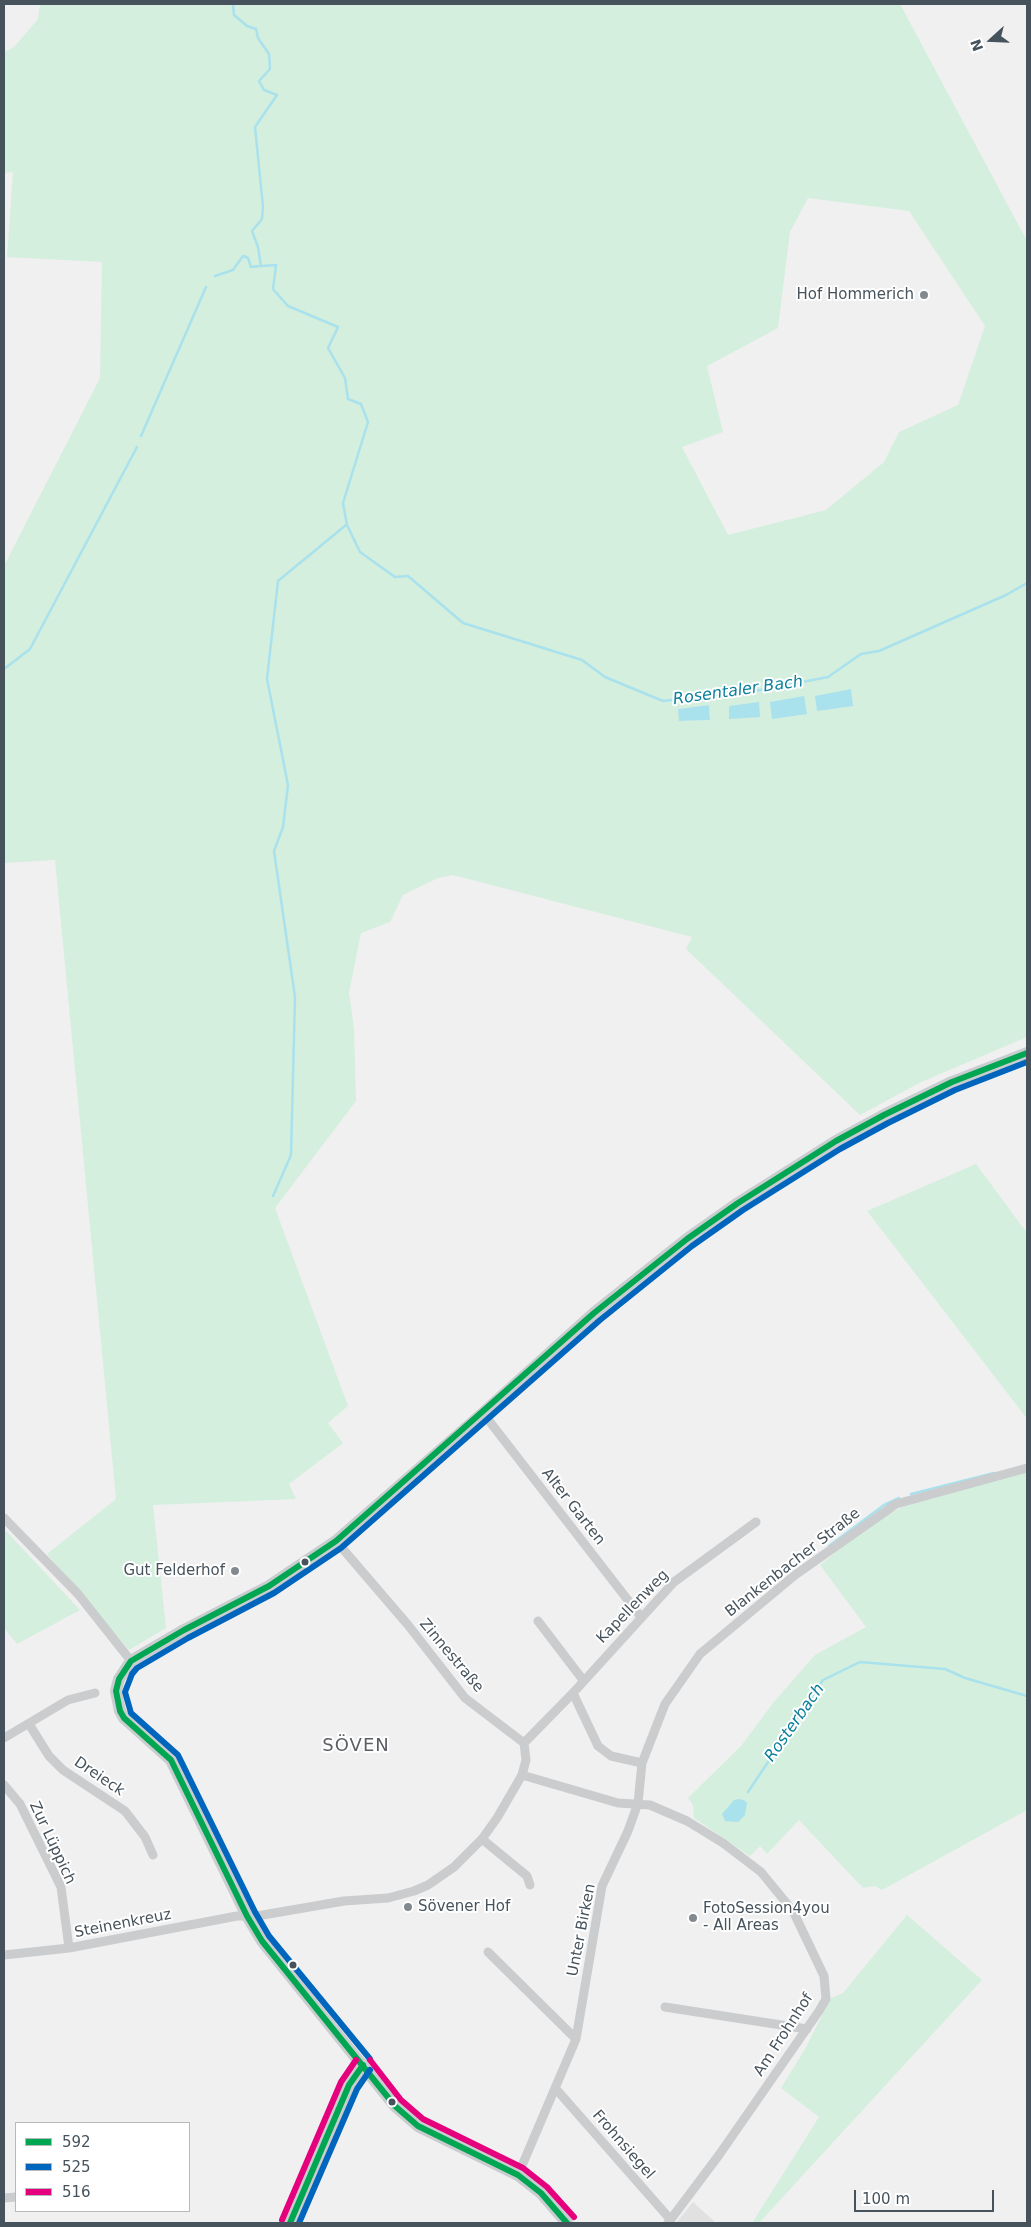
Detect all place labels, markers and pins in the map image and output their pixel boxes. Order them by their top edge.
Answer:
place label: Hof Hommerich [796,286,914,304]
marker: Hof Hommerich [918,289,930,301]
unlabelled marker [300,1557,310,1567]
place label: Gut Felderhof [123,1562,225,1580]
marker: Gut Felderhof [229,1565,241,1577]
place label: Sövener Hof [418,1898,510,1916]
place label: FotoSession4you - All Areas [703,1900,830,1935]
marker: Sövener Hof [402,1901,414,1913]
marker: FotoSession4you - All Areas [687,1912,699,1924]
unlabelled marker [288,1960,298,1970]
unlabelled marker [387,2097,397,2107]

